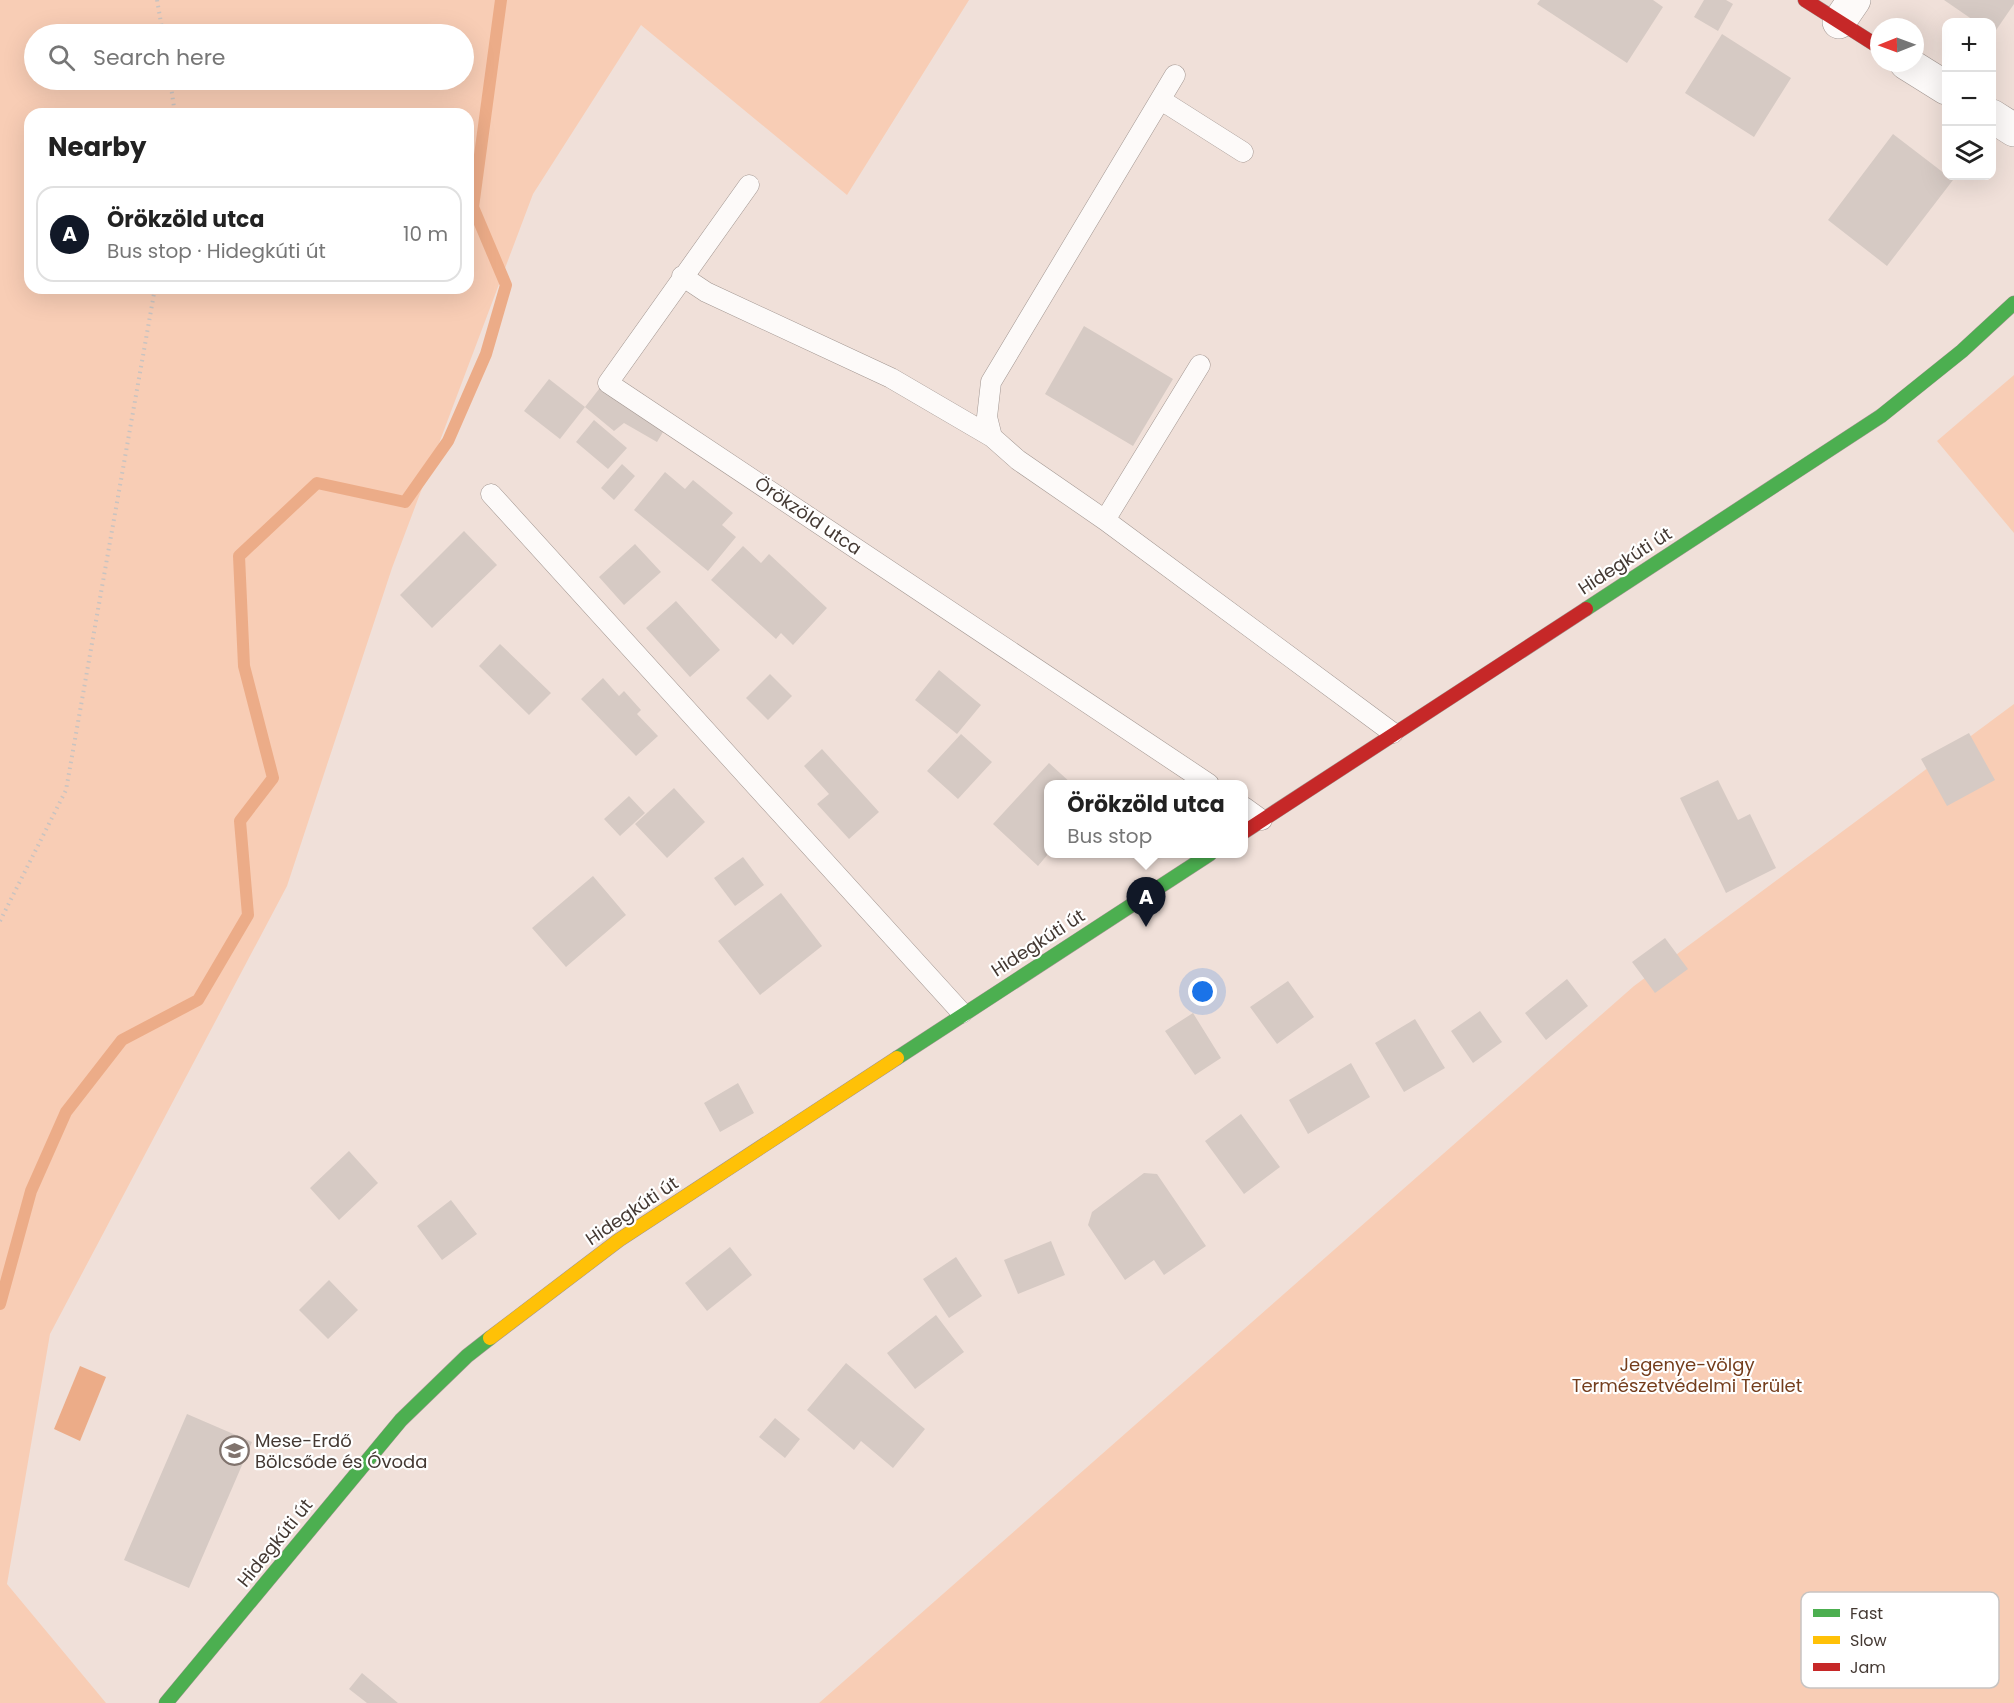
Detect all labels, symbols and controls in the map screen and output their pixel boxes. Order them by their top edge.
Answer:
north arrow [1870,18,1924,72]
map controls [1942,18,1996,180]
button: + [1942,18,1996,72]
search box [24,24,474,90]
icon: search [45,41,78,74]
text: Search here [93,42,226,73]
button: − [1942,72,1996,126]
button: layers [1942,126,1996,180]
text: Nearby [48,129,146,165]
text: Örökzöld utca [107,204,264,235]
text: A [62,220,77,248]
text: 10 m [403,220,448,248]
text: Bus stop · Hidegkúti út [107,237,326,265]
street label: Örökzöld utca [750,471,867,561]
street label: Hidegkúti út [1573,521,1676,600]
popup [1044,780,1248,858]
text: Örökzöld utca [1067,789,1225,820]
text: Bus stop [1067,822,1152,850]
pin: A [1126,878,1166,927]
street label: Hidegkúti út [986,903,1089,982]
your location [1188,977,1217,1006]
street label: Hidegkúti út [580,1170,683,1251]
park label: Jegenye-völgy Természetvédelmi Terület [1572,1352,1802,1398]
place label: Mese-Erdő Bölcsőde és Óvoda [255,1428,427,1474]
school or university icon: Mese-Erdő Bölcsőde és Óvoda [218,1435,250,1467]
street label: Hidegkúti út [231,1493,318,1592]
legend [1801,1592,1999,1688]
text: Fast [1850,1602,1883,1625]
text: Slow [1850,1629,1887,1652]
text: Jam [1850,1656,1886,1679]

